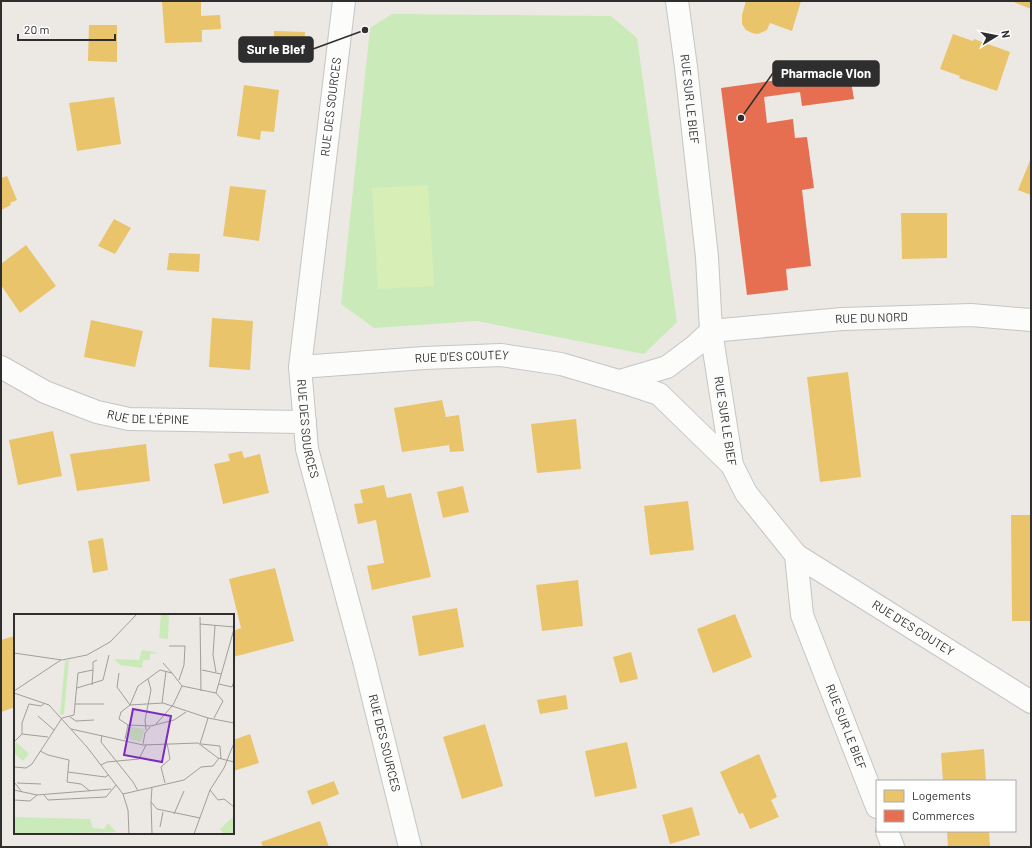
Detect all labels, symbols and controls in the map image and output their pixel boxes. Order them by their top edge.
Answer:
scale bar [18,16,115,42]
north arrow [976,16,1016,56]
text: 20 m [24,22,50,36]
text: N [999,29,1013,39]
callout: Sur le Bief [239,37,313,62]
text: Sur le Bief [247,41,305,57]
street label: RUE SUR LE BIEF [678,53,703,145]
street label: RUE DES SOURCES [317,56,343,157]
callout: Pharmacie Vion [773,61,879,86]
text: Pharmacie Vion [781,65,871,81]
street label: RUE DU NORD [834,309,908,326]
street label: RUE D'ES COUTEY [414,347,510,365]
street label: RUE SUR LE BIEF [712,375,740,467]
street label: RUE DES SOURCES [295,379,323,480]
street label: RUE DE L'ÉPINE [106,406,189,426]
street label: RUE D'ES COUTEY [870,596,957,658]
inset map [14,614,234,834]
street label: RUE SUR LE BIEF [824,682,870,772]
street label: RUE DES SOURCES [366,693,404,793]
legend [876,780,1016,832]
text: Logements [912,788,971,802]
text: Commerces [912,808,975,822]

